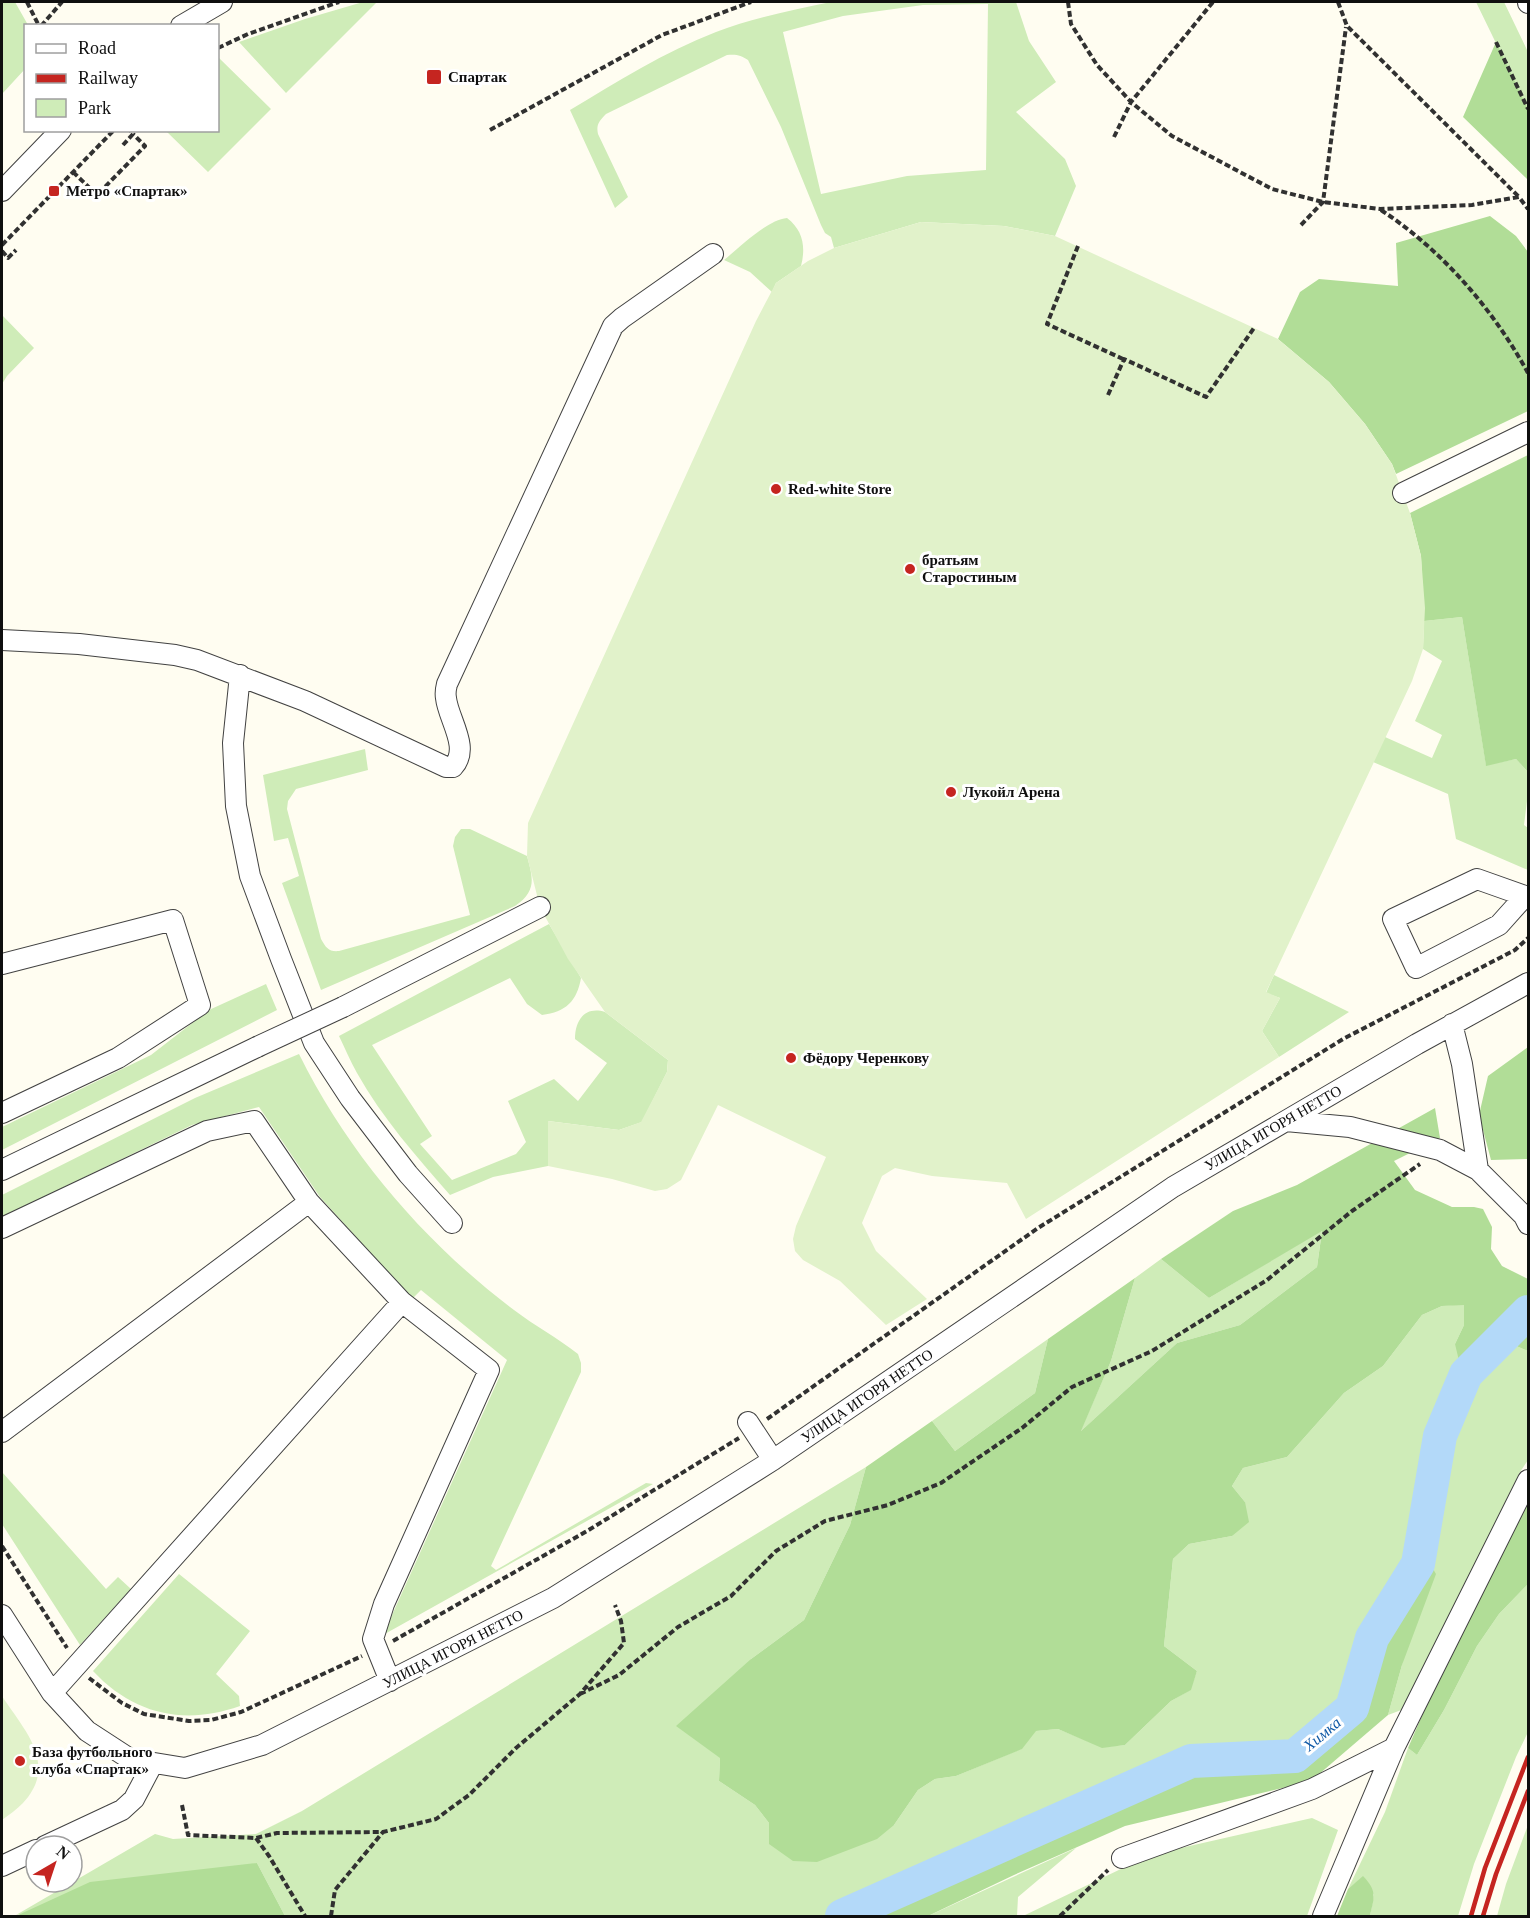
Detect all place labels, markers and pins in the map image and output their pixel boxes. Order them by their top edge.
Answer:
marker: Спартак [425,68,443,86]
place label: Спартак [448,69,507,85]
place label: Метро «Спартак» [66,183,188,199]
marker: Метро «Спартак» [47,184,61,198]
place label: Red-white Store [788,481,892,497]
marker: Red-white Store [769,482,783,496]
place label: братьям Старостиным [922,552,1017,585]
marker: братьям Старостиным [903,562,917,576]
place label: Лукойл Арена [963,784,1061,800]
marker: Лукойл Арена [944,785,958,799]
place label: Фёдору Черенкову [803,1050,929,1066]
marker: Фёдору Черенкову [784,1051,798,1065]
place label: База футбольного клуба «Спартак» [32,1744,153,1777]
marker: База футбольного клуба «Спартак» [13,1754,27,1768]

